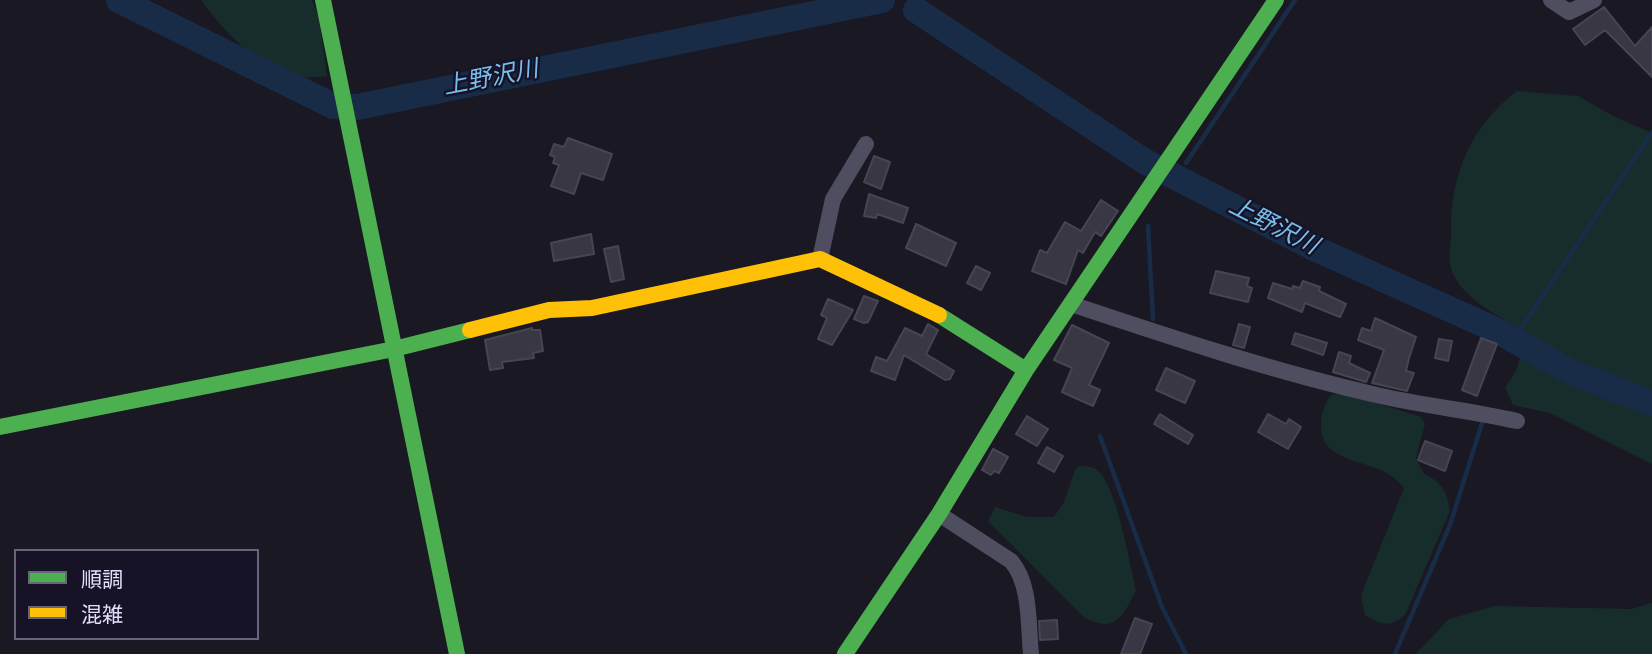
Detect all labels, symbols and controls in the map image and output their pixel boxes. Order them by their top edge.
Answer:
water label: 上野沢川 [441,56,541,102]
water label: 上野沢川 [1224,192,1322,262]
legend [14,549,259,640]
text: 順調 [81,568,123,592]
text: 混雑 [81,603,123,627]

